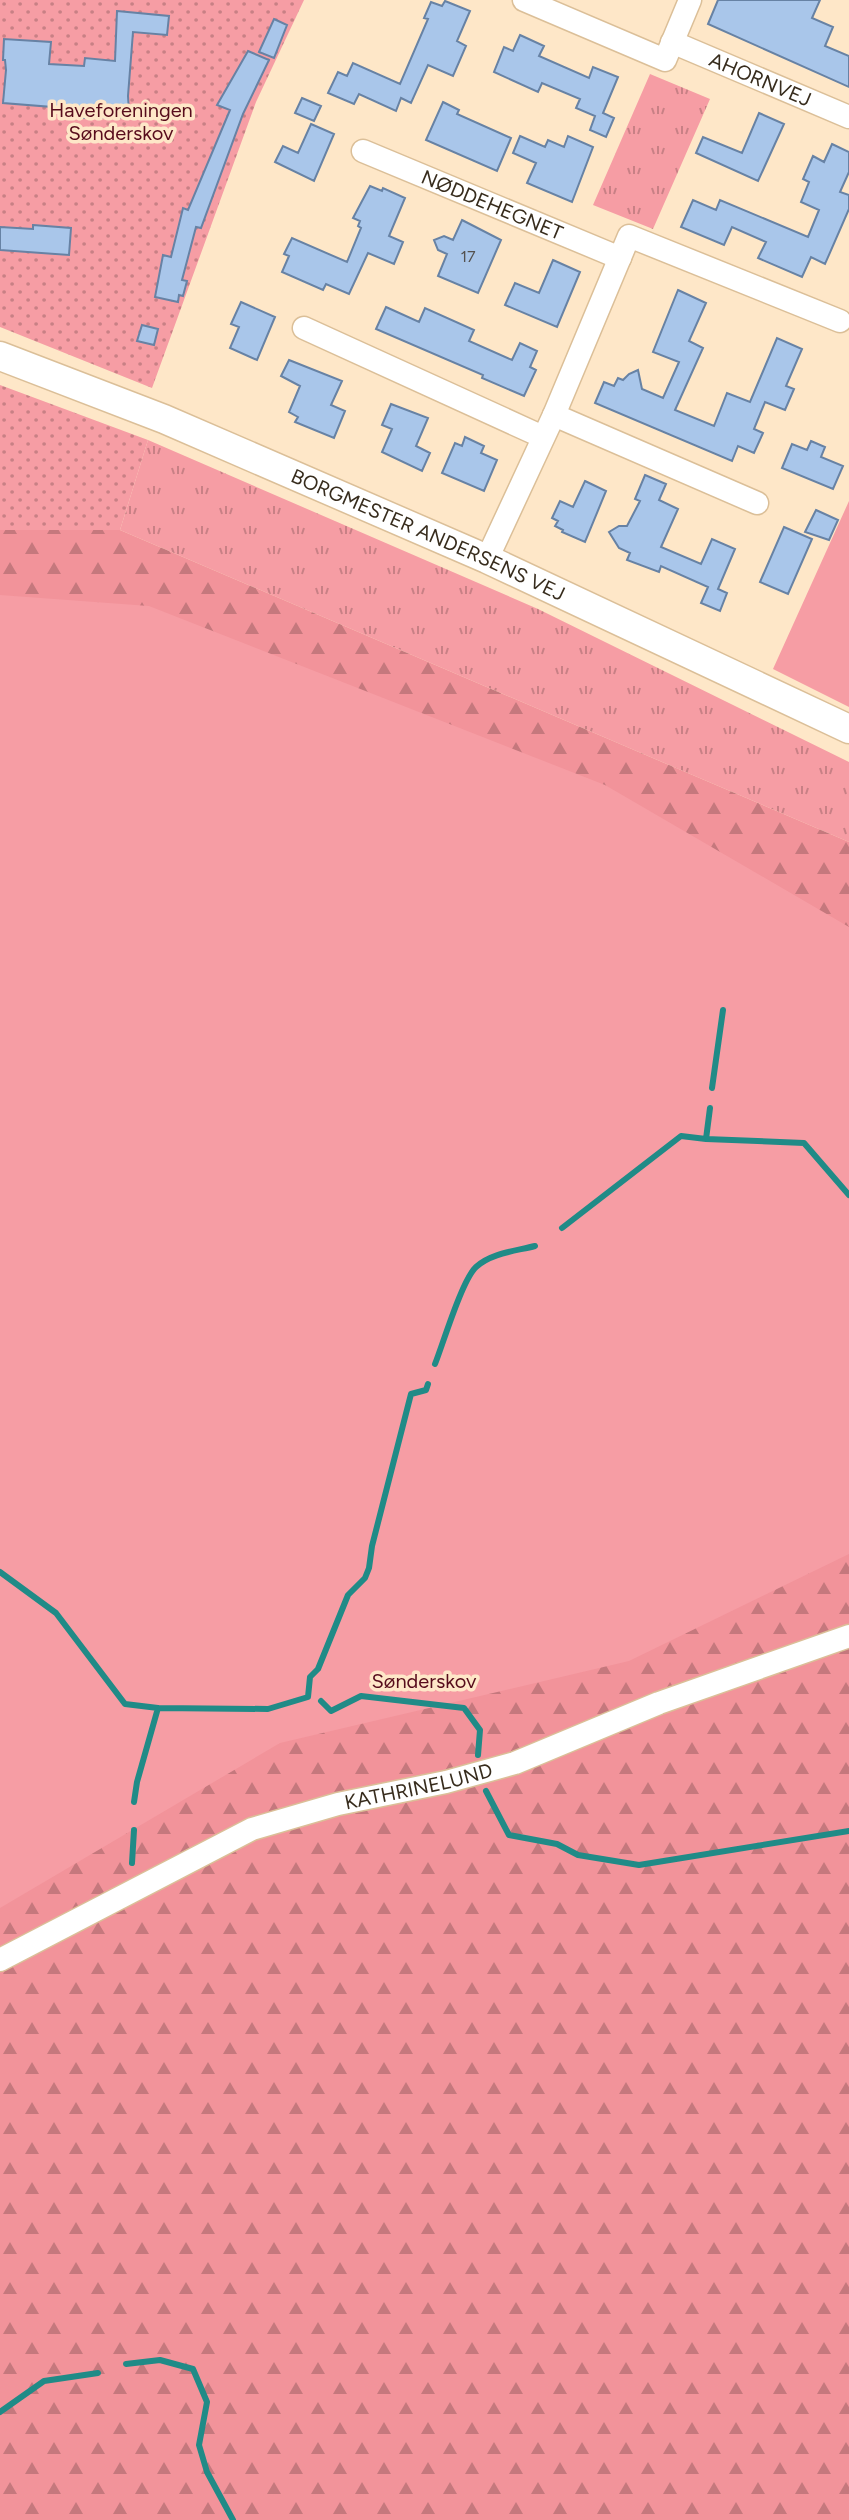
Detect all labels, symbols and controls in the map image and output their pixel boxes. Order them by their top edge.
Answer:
street label: AHORNVEJ [706,47,815,112]
park label: Haveforeningen Sønderskov [49,98,193,145]
street label: NØDDEHEGNET [418,165,567,245]
house number: 17 [460,247,476,266]
street label: BORGMESTER ANDERSENS VEJ [288,464,569,606]
park label: Sønderskov [372,1669,477,1693]
street label: KATHRINELUND [343,1758,495,1814]

